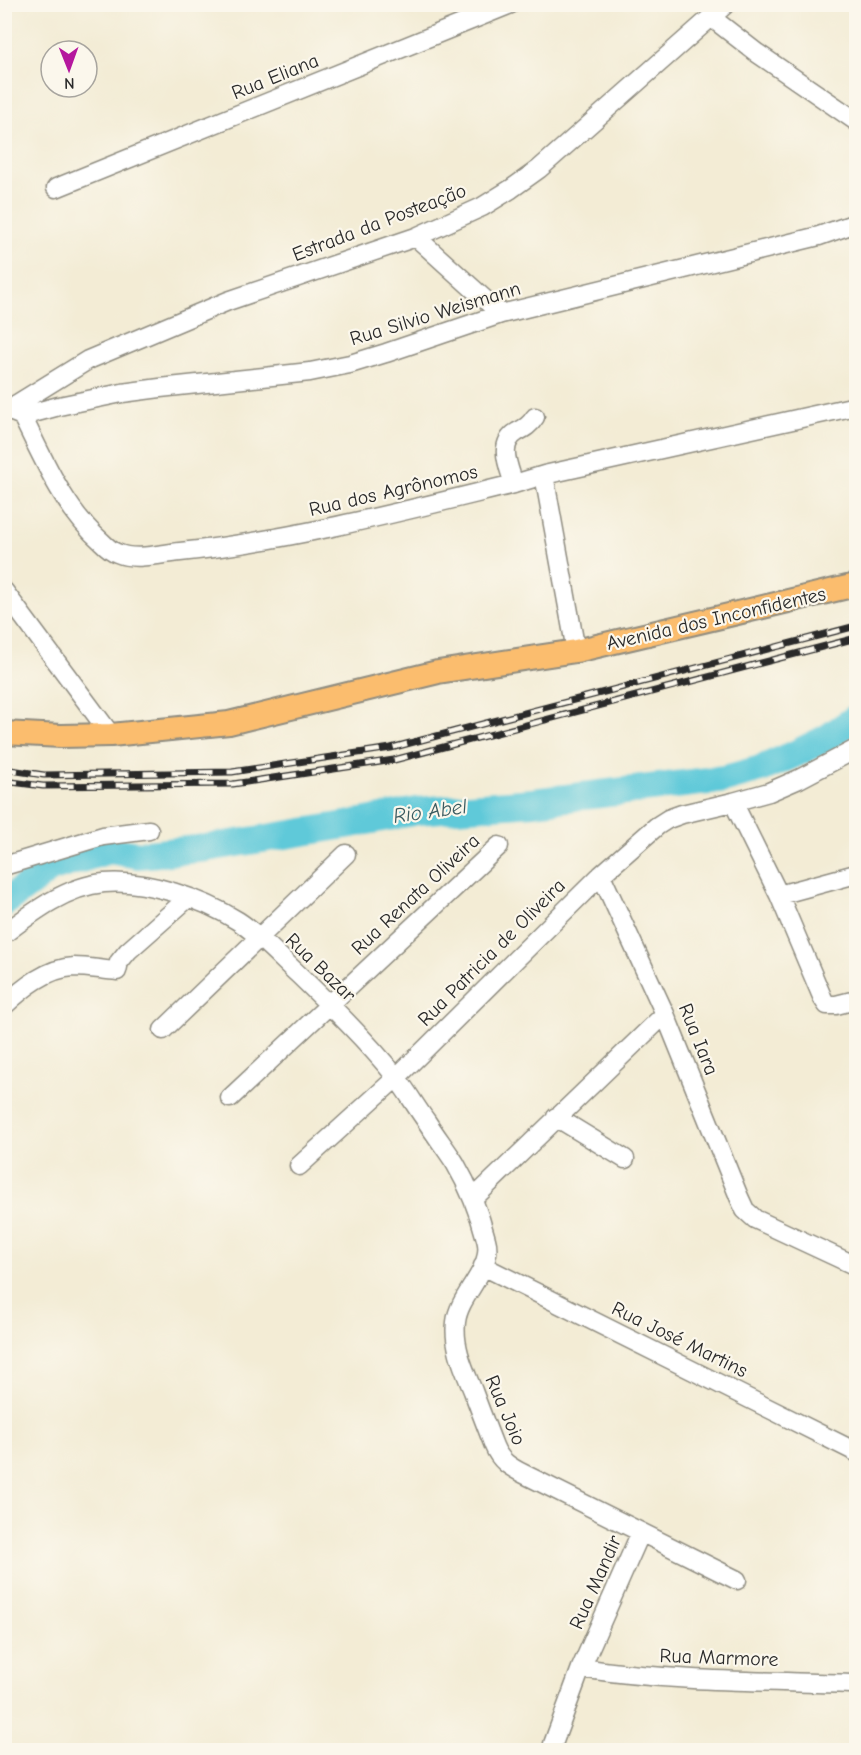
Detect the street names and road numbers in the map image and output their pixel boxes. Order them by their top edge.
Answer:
street label: Rua Eliana [228,49,322,104]
street label: Estrada da Posteação [289,179,469,266]
street label: Rua Silvio Weismann [347,277,523,350]
street label: Rua dos Agrônomos [307,460,480,521]
street label: Avenida dos Inconfidentes [604,582,828,655]
street label: Rua Renata Oliveira [347,829,484,960]
street label: Rua Patricia de Oliveira [413,874,570,1031]
street label: Rua Bazar [281,928,360,1006]
street label: Rua Iara [674,1000,723,1078]
street label: Rua José Martins [608,1297,751,1382]
street label: Rua Joio [480,1372,531,1449]
street label: Rua Mandir [565,1532,626,1633]
street label: Rua Marmore [659,1644,779,1671]

